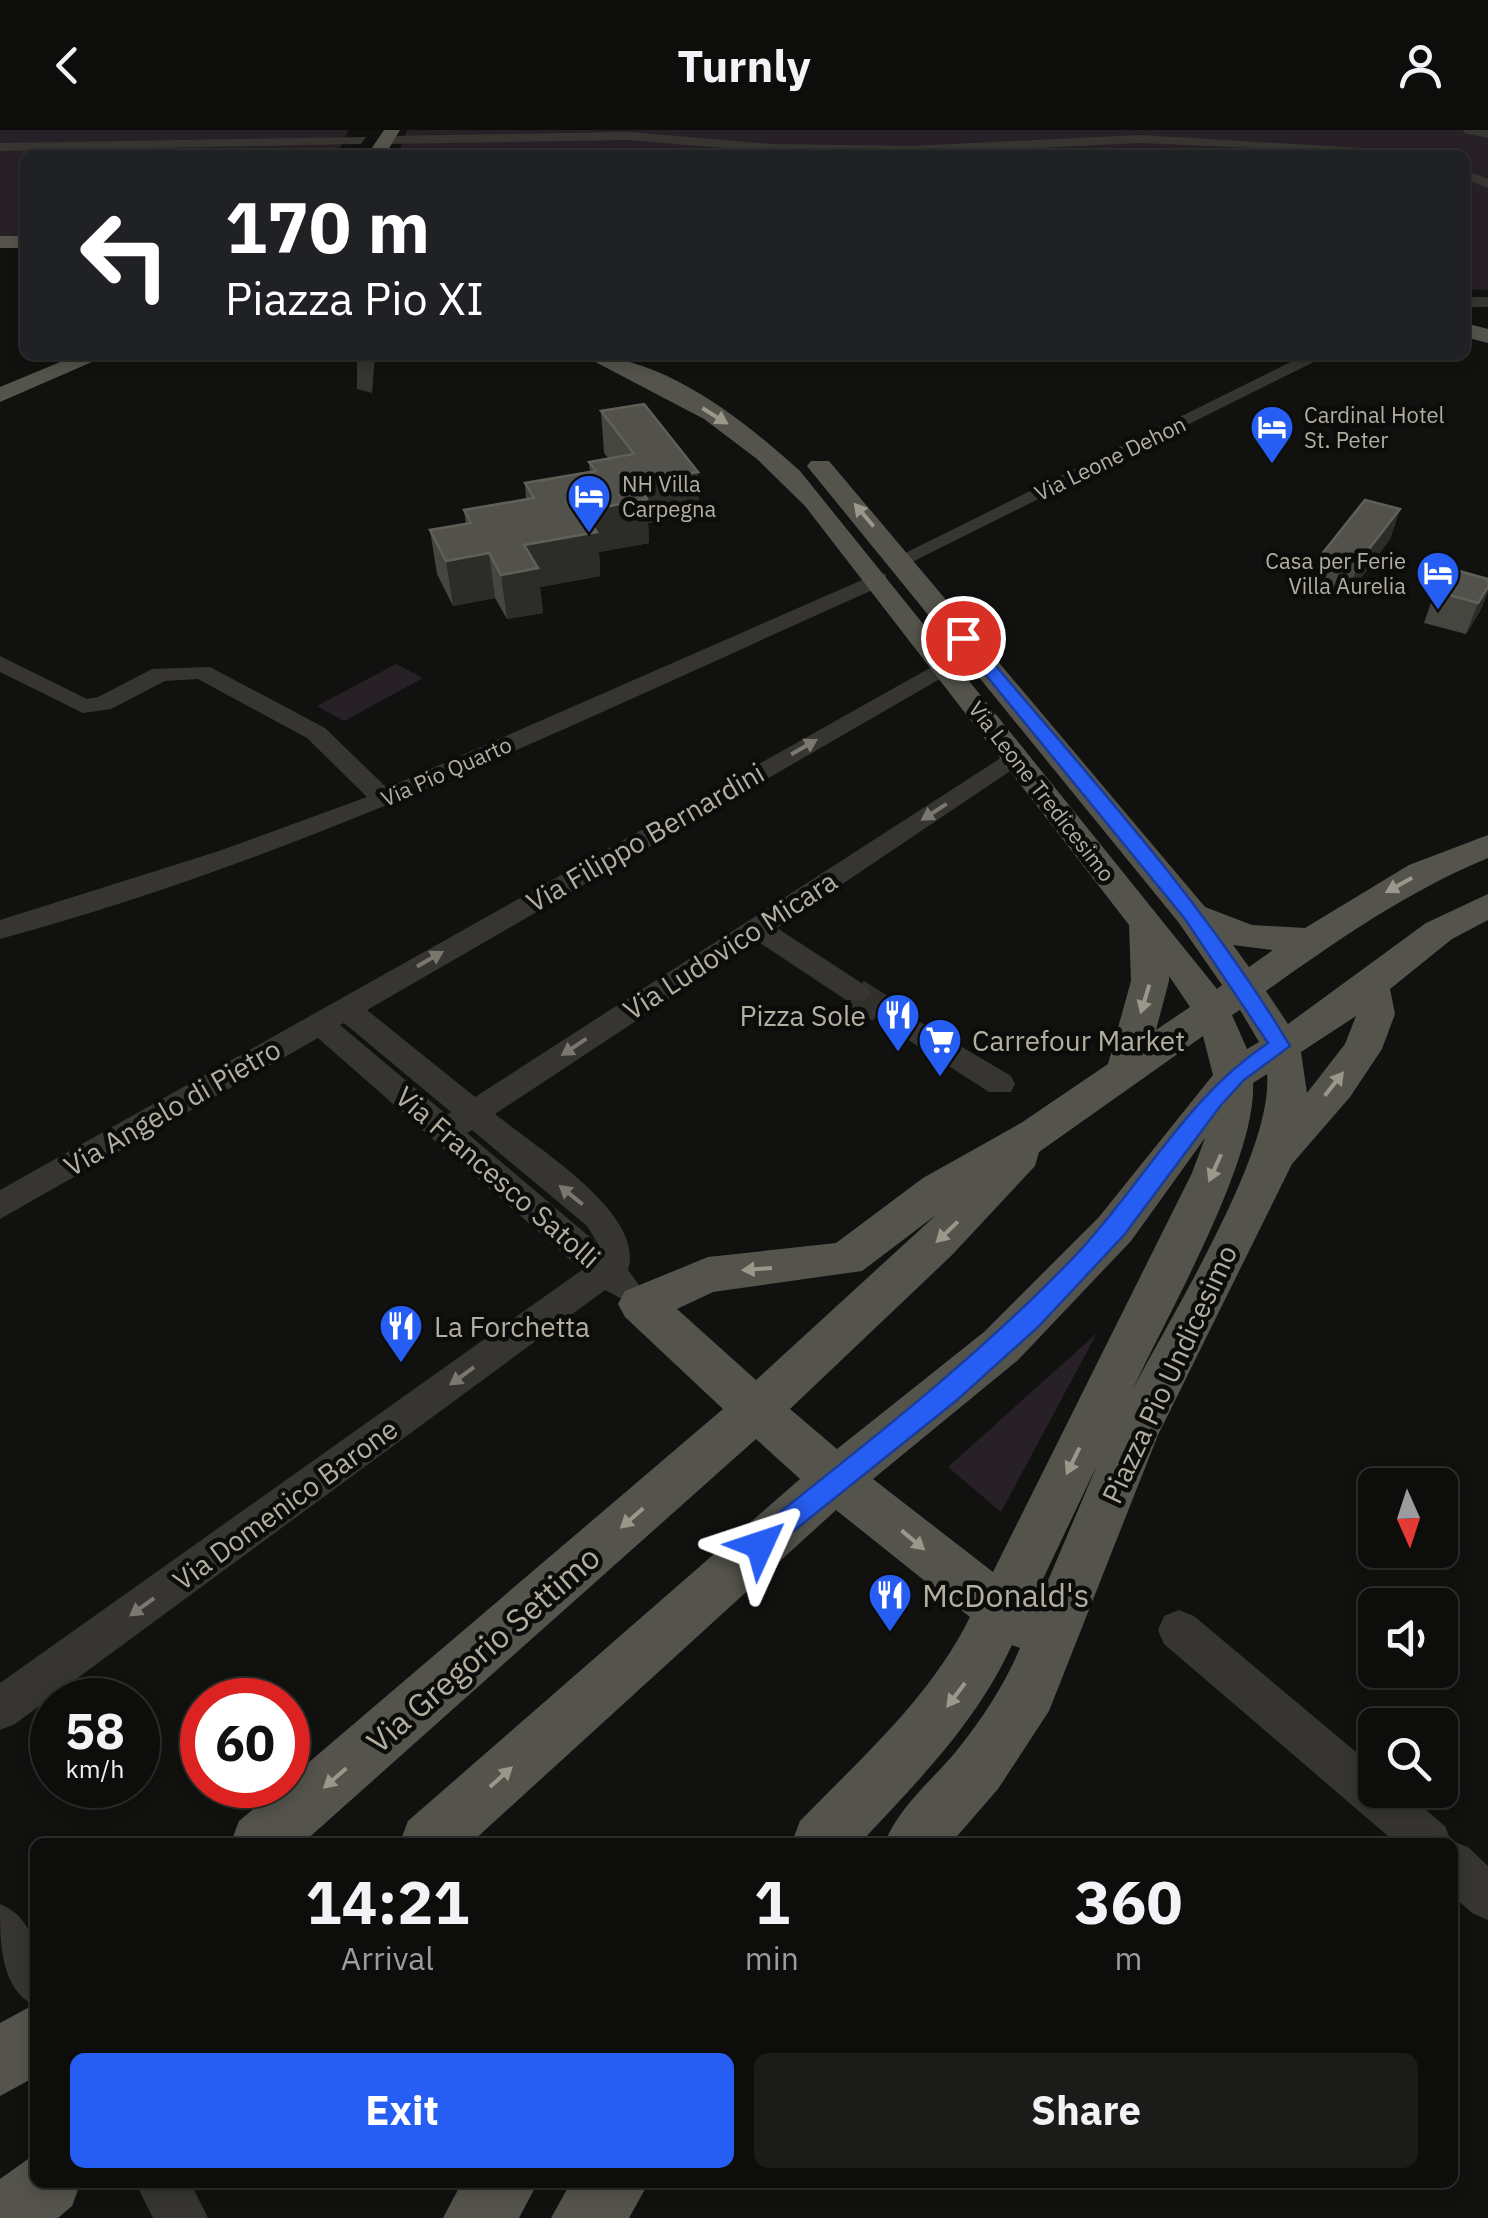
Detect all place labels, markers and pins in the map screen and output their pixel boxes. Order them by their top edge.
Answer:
place label: Cardinal Hotel St. Peter [1304,400,1445,454]
hotel icon: Cardinal Hotel St. Peter [1249,404,1295,465]
place label: NH Villa Carpegna [622,469,716,523]
hotel icon: NH Villa Carpegna [566,473,612,534]
place label: Casa per Ferie Villa Aurelia [1265,546,1406,600]
hotel icon: Casa per Ferie Villa Aurelia [1415,550,1461,611]
pin [921,596,1006,681]
restaurant icon: Pizza Sole [875,992,921,1053]
place label: Pizza Sole [740,997,866,1034]
supermarket icon: Carrefour Market [917,1017,963,1078]
place label: Carrefour Market [972,1022,1185,1059]
restaurant icon: La Forchetta [378,1303,424,1364]
place label: La Forchetta [434,1308,590,1345]
restaurant icon: McDonald's [867,1572,913,1633]
place label: McDonald's [922,1574,1089,1616]

